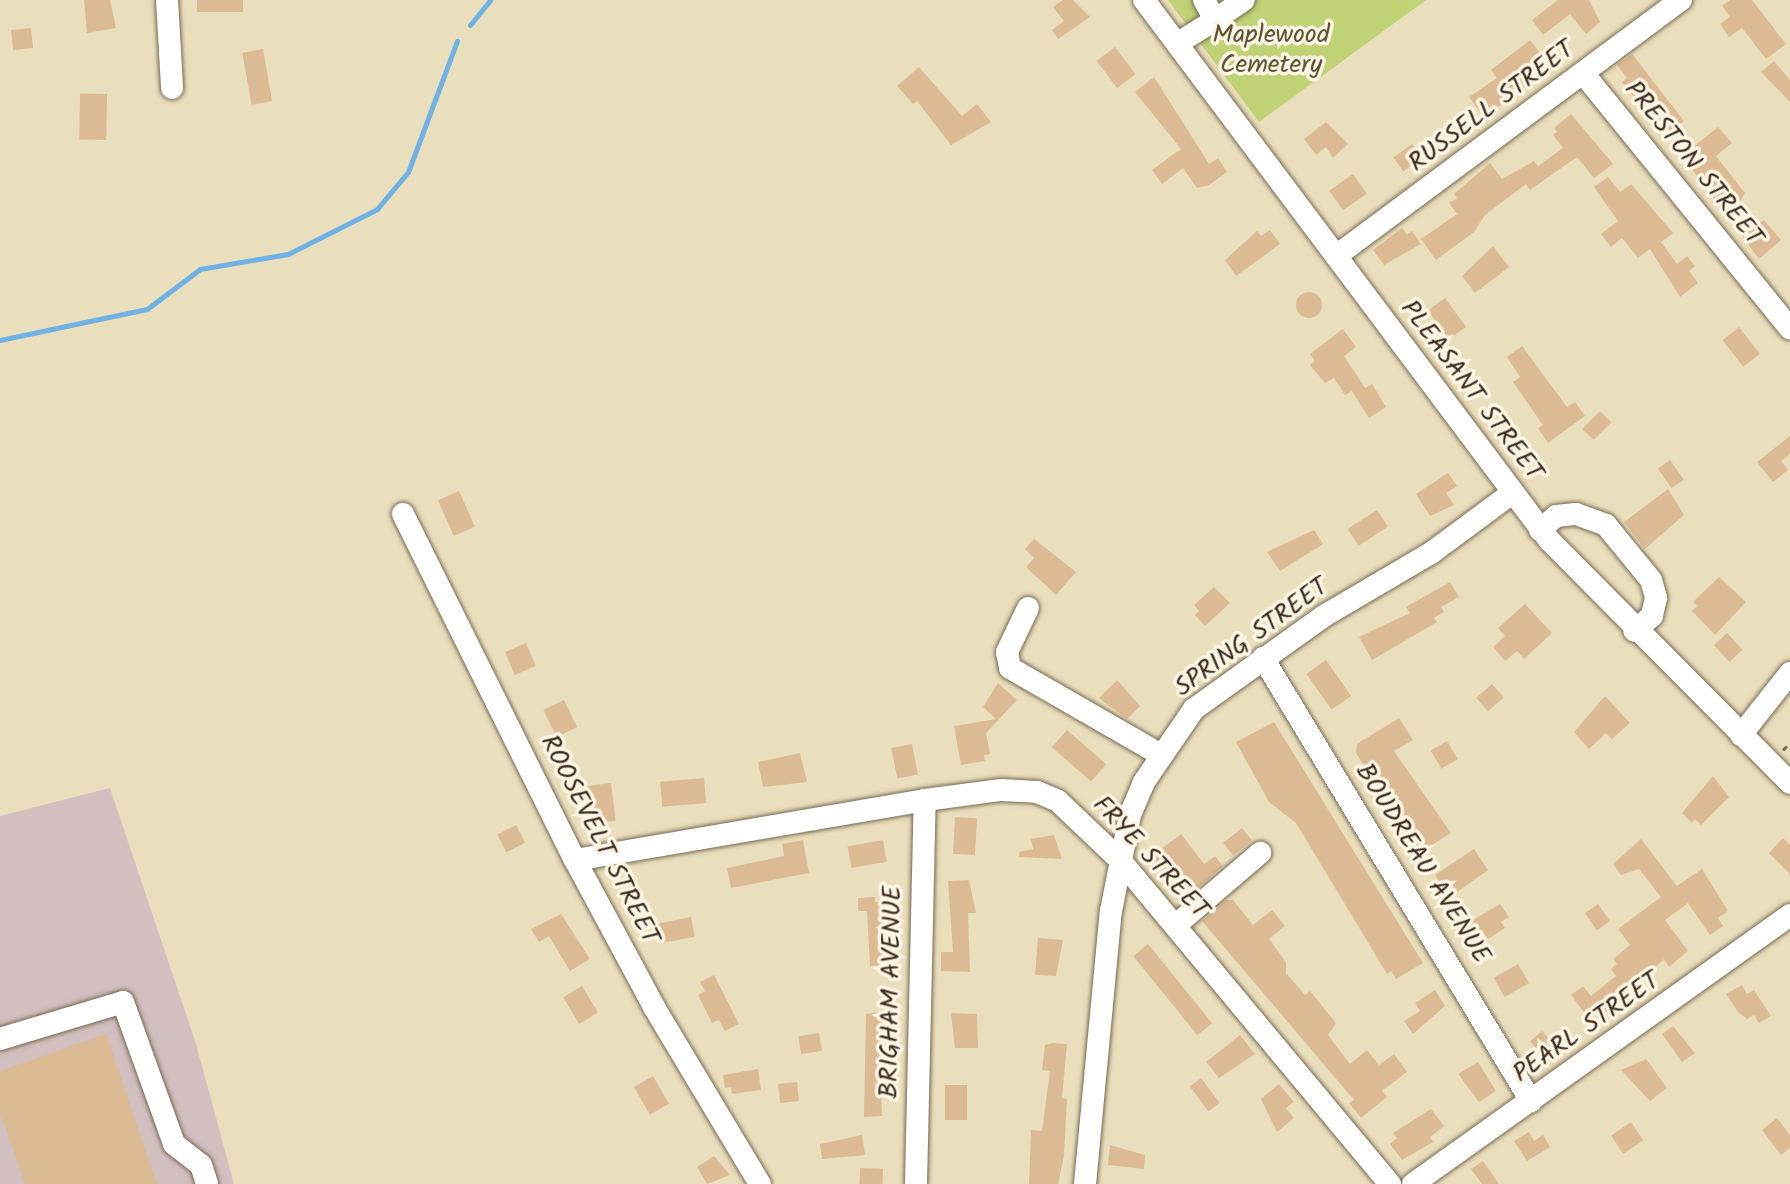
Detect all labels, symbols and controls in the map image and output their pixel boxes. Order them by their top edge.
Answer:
park label: Maplewood Cemetery [1212,20,1330,82]
street label: RUSSELL STREET [1403,34,1581,180]
street label: PRESTON STREET [1617,75,1769,253]
street label: PLEASANT STREET [1393,295,1549,487]
street label: SPRING STREET [1169,572,1335,704]
street label: ROOSEVELT STREET [533,730,665,950]
street label: BOUDREAU AVENUE [1348,758,1496,970]
street label: FRYE STREET [1085,790,1215,926]
street label: BRIGHAM AVENUE [875,885,909,1099]
street label: PEARL STREET [1508,966,1666,1090]

